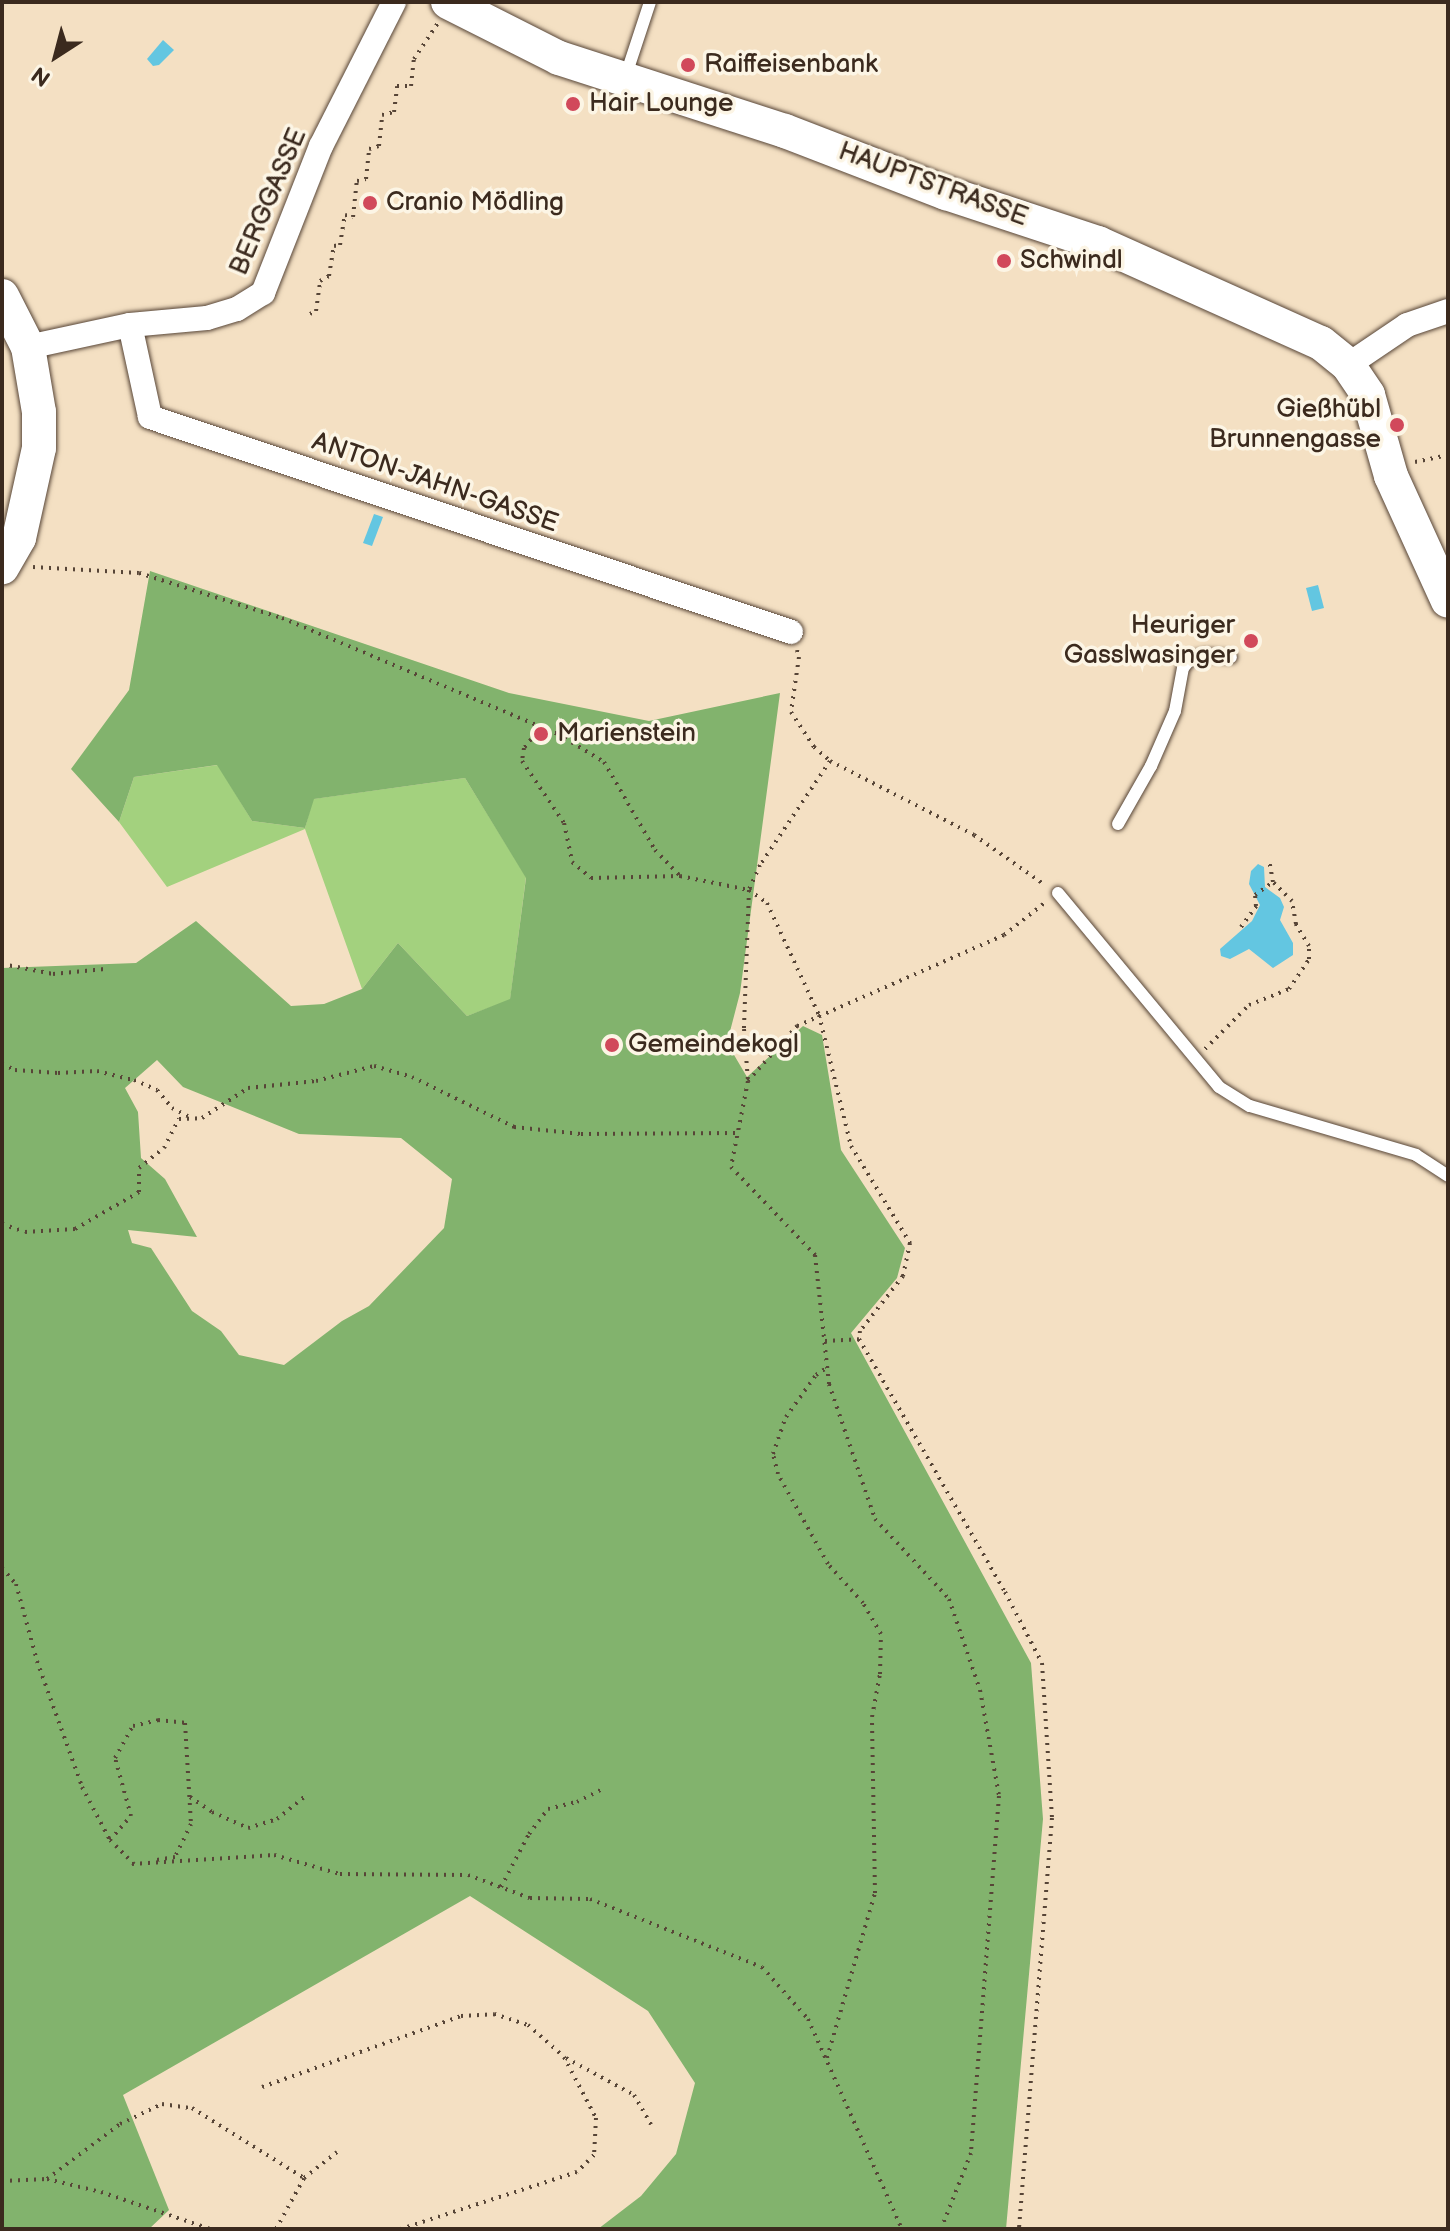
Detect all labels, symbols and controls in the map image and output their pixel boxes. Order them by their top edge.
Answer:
north arrow [16,16,96,96]
place label: Raiffeisenbank [704,49,878,81]
marker: Raiffeisenbank [679,56,697,74]
text: N [27,60,56,92]
place label: Hair Lounge [589,88,734,120]
marker: Hair Lounge [564,95,582,113]
street label: BERGGASSE [224,124,314,280]
street label: HAUPTSTRASSE [834,136,1032,234]
place label: Cranio Mödling [386,187,564,219]
marker: Cranio Mödling [361,194,379,212]
place label: Schwindl [1020,245,1123,277]
marker: Schwindl [995,252,1013,270]
place label: Gießhübl Brunnengasse [1209,394,1381,456]
marker: Gießhübl Brunnengasse [1388,416,1406,434]
street label: ANTON-JAHN-GASSE [308,426,562,540]
place label: Heuriger Gasslwasinger [1064,610,1235,672]
marker: Heuriger Gasslwasinger [1242,632,1260,650]
place label: Marienstein [557,718,696,750]
marker: Marienstein [532,725,550,743]
place label: Gemeindekogl [628,1029,799,1061]
marker: Gemeindekogl [603,1036,621,1054]

